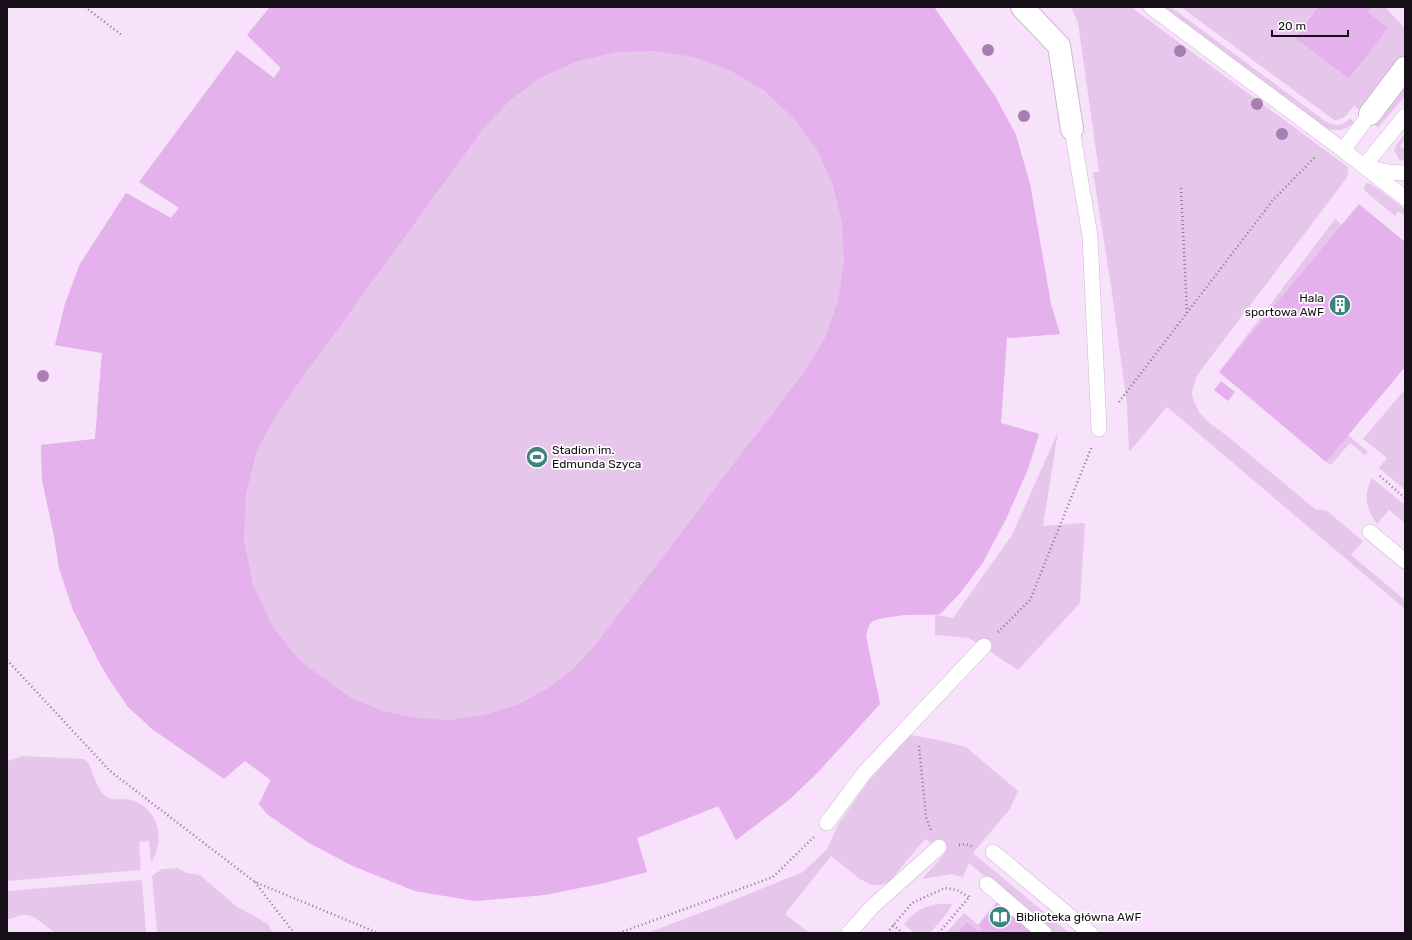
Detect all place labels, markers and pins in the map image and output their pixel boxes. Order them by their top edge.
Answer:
place label: Hala sportowa AWF [1245,291,1324,319]
building icon: Hala sportowa AWF [1327,292,1353,318]
place label: Stadion im. Edmunda Szyca [552,443,641,471]
sports icon: Stadion im. Edmunda Szyca [524,444,550,470]
library icon: Biblioteka główna AWF [987,904,1013,930]
place label: Biblioteka główna AWF [1016,910,1141,924]

